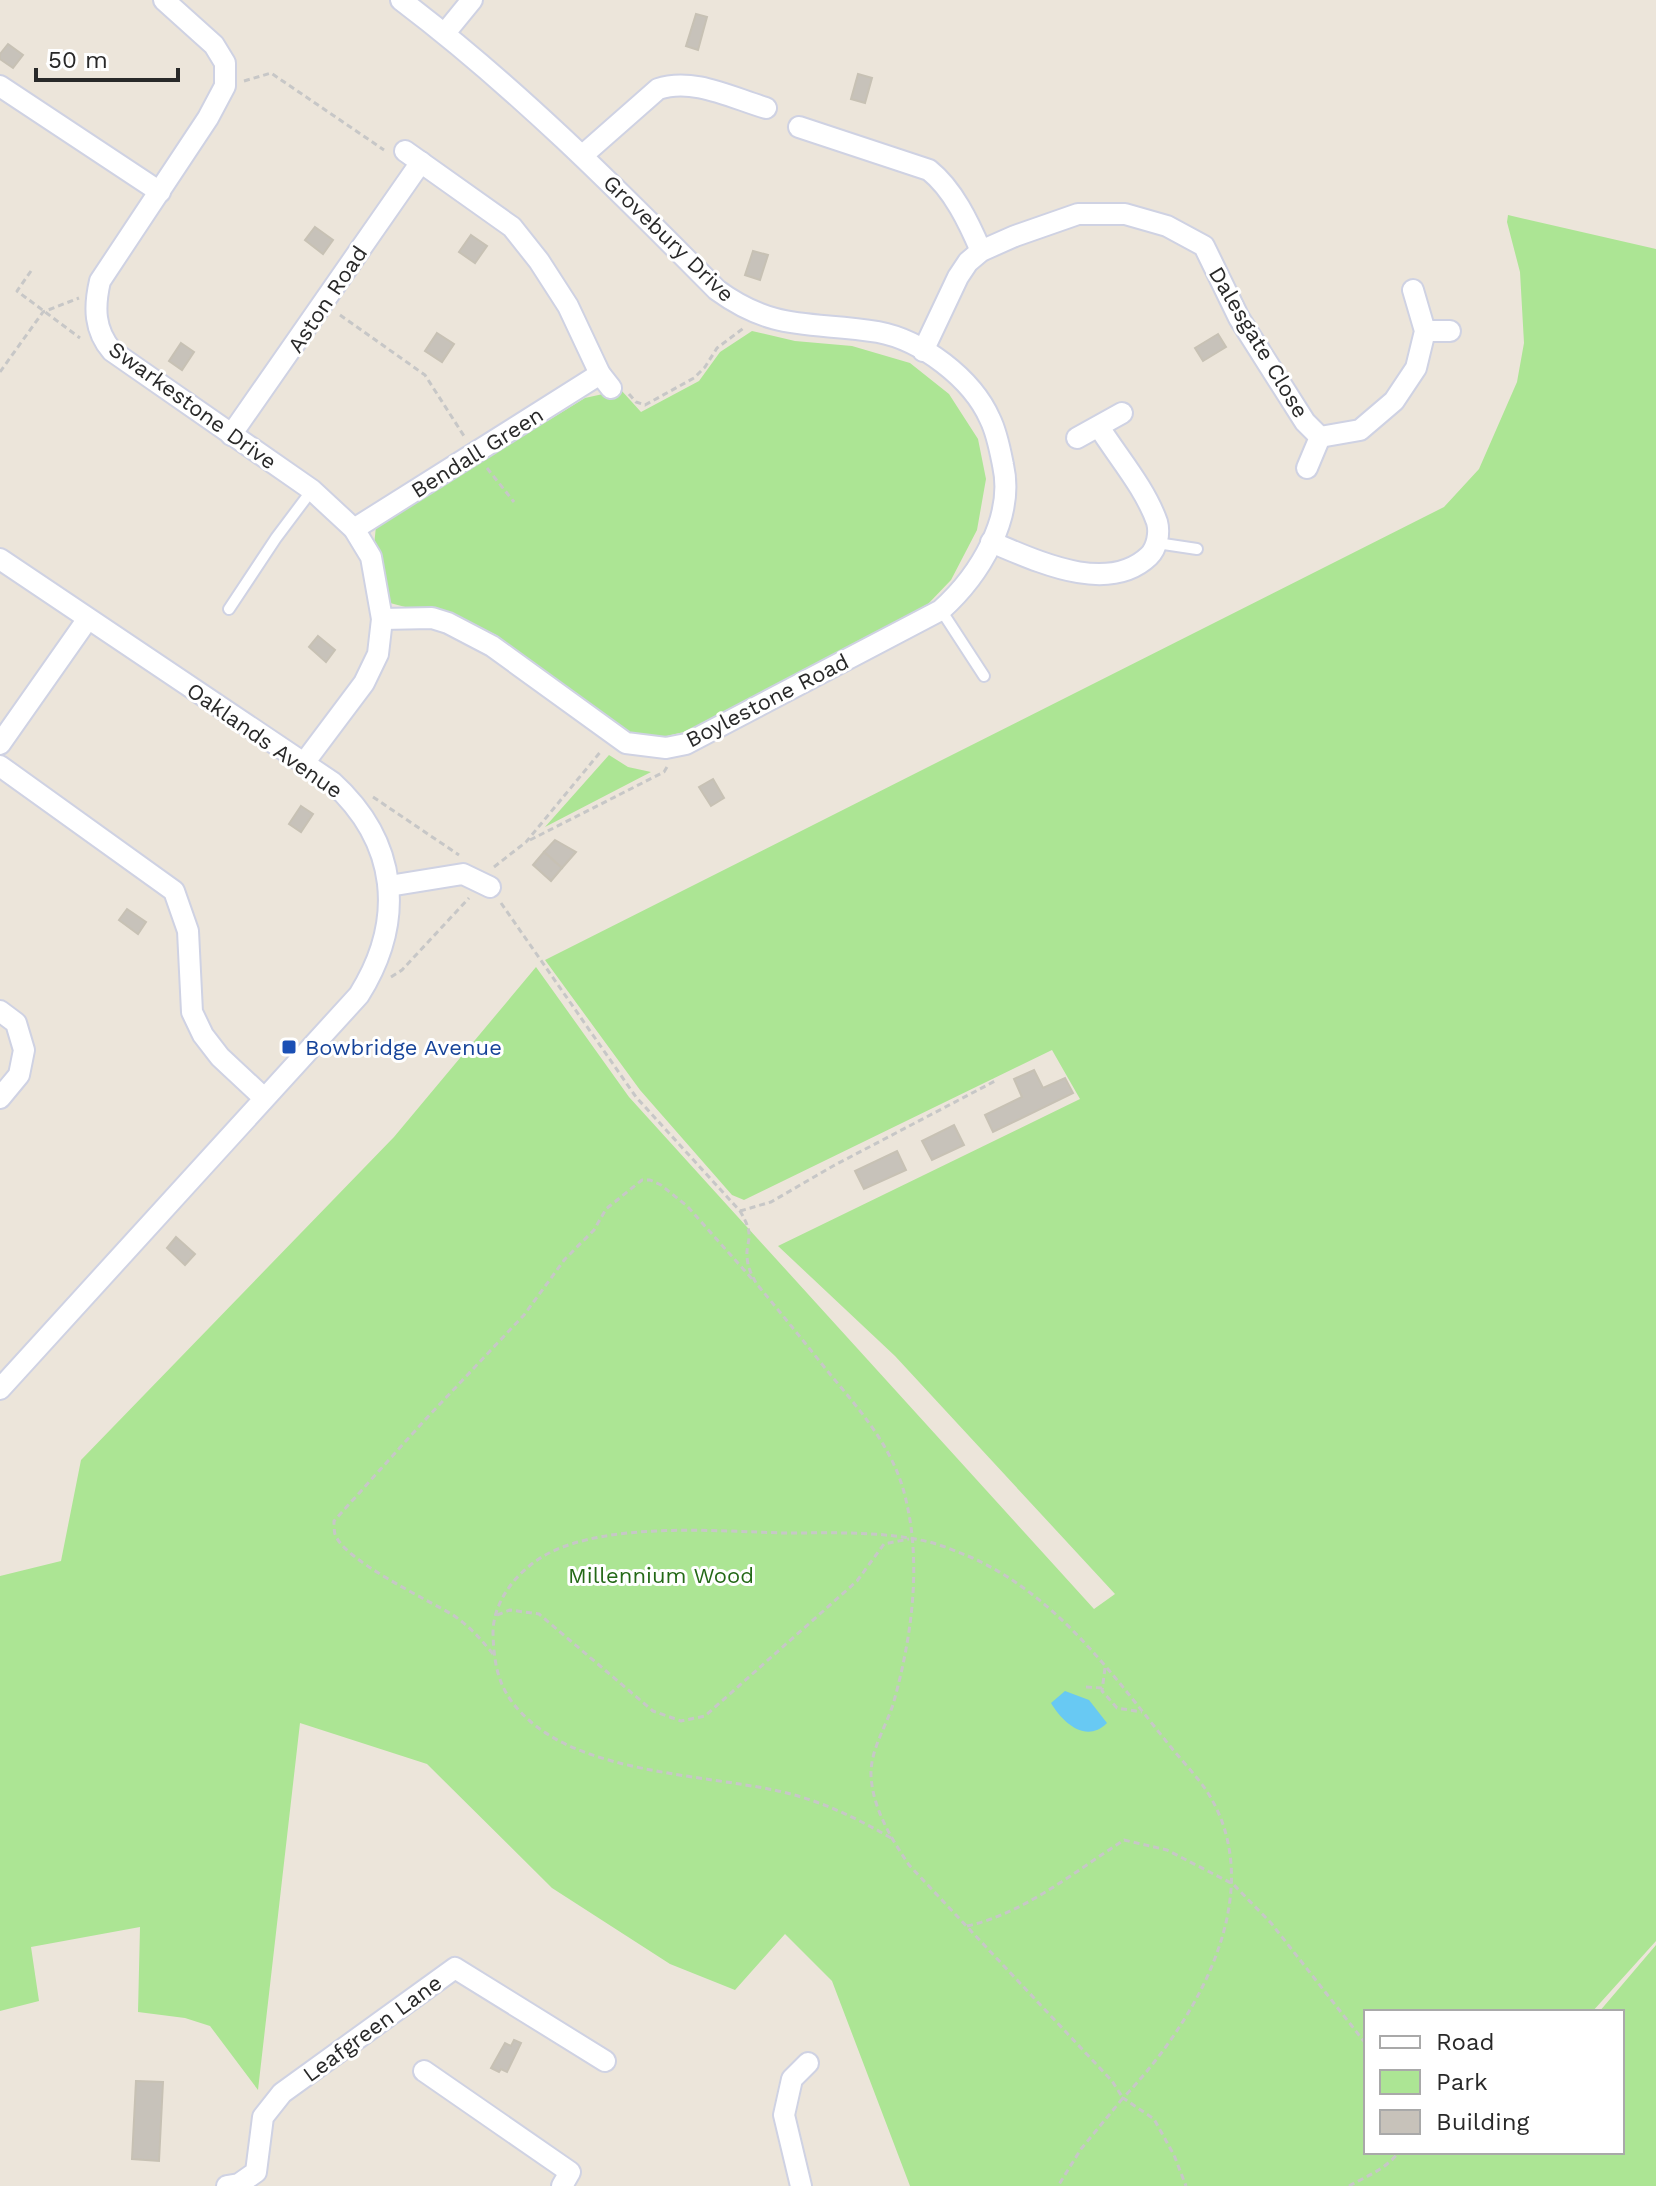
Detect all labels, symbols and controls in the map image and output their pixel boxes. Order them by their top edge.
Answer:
scale bar [36,32,178,82]
text: 50 m [48,46,108,74]
street label: Grovebury Drive [598,170,739,307]
street label: Aston Road [283,241,372,357]
street label: Dalesgate Close [1204,262,1314,422]
street label: Swarkestone Drive [104,336,281,475]
street label: Bendall Green [407,402,548,503]
street label: Boylestone Road [682,649,853,752]
street label: Oaklands Avenue [182,677,347,803]
place label: Bowbridge Avenue [305,1035,502,1060]
marker: Bowbridge Avenue [280,1038,298,1056]
park label: Millennium Wood [568,1563,754,1588]
street label: Leafgreen Lane [298,1970,446,2087]
legend [1364,2010,1624,2154]
text: Road [1436,2028,1495,2056]
text: Park [1436,2068,1488,2096]
text: Building [1436,2108,1529,2136]

